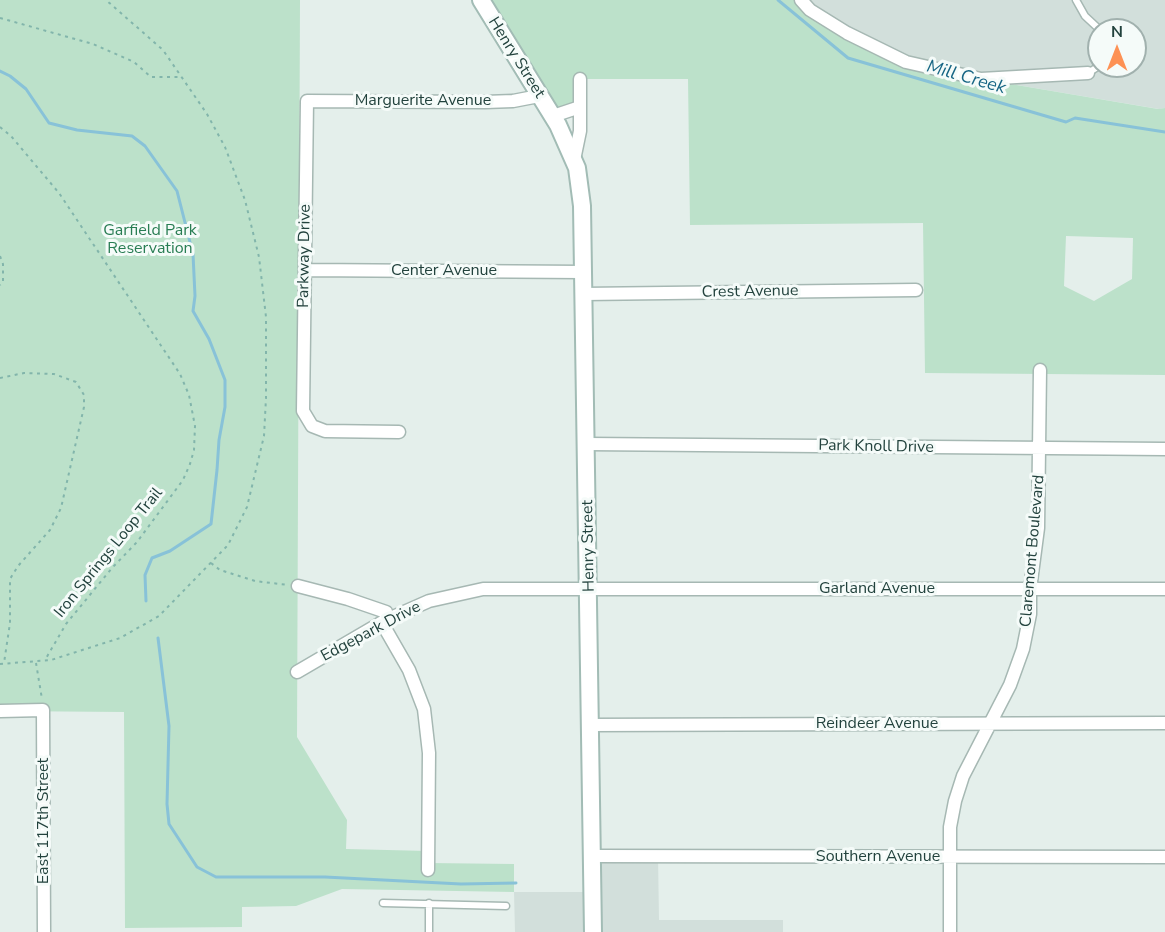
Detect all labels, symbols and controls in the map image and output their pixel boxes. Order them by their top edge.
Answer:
street label: Henry Street [483,14,549,102]
north arrow [1087,18,1147,78]
text: N [1111,21,1123,43]
water label: Mill Creek [924,56,1008,100]
street label: Marguerite Avenue [355,91,491,111]
street label: Parkway Drive [294,204,316,308]
park label: Garfield Park Reservation [103,221,197,259]
street label: Center Avenue [391,261,497,281]
street label: Crest Avenue [701,282,799,302]
street label: Park Knoll Drive [818,436,934,458]
street label: Claremont Boulevard [1017,474,1049,628]
street label: Iron Springs Loop Trail [51,484,167,622]
street label: Henry Street [579,500,599,592]
street label: Garland Avenue [819,579,935,599]
street label: Edgepark Drive [318,598,424,666]
street label: Reindeer Avenue [816,714,938,734]
street label: East 117th Street [34,758,54,884]
street label: Southern Avenue [816,847,940,867]

